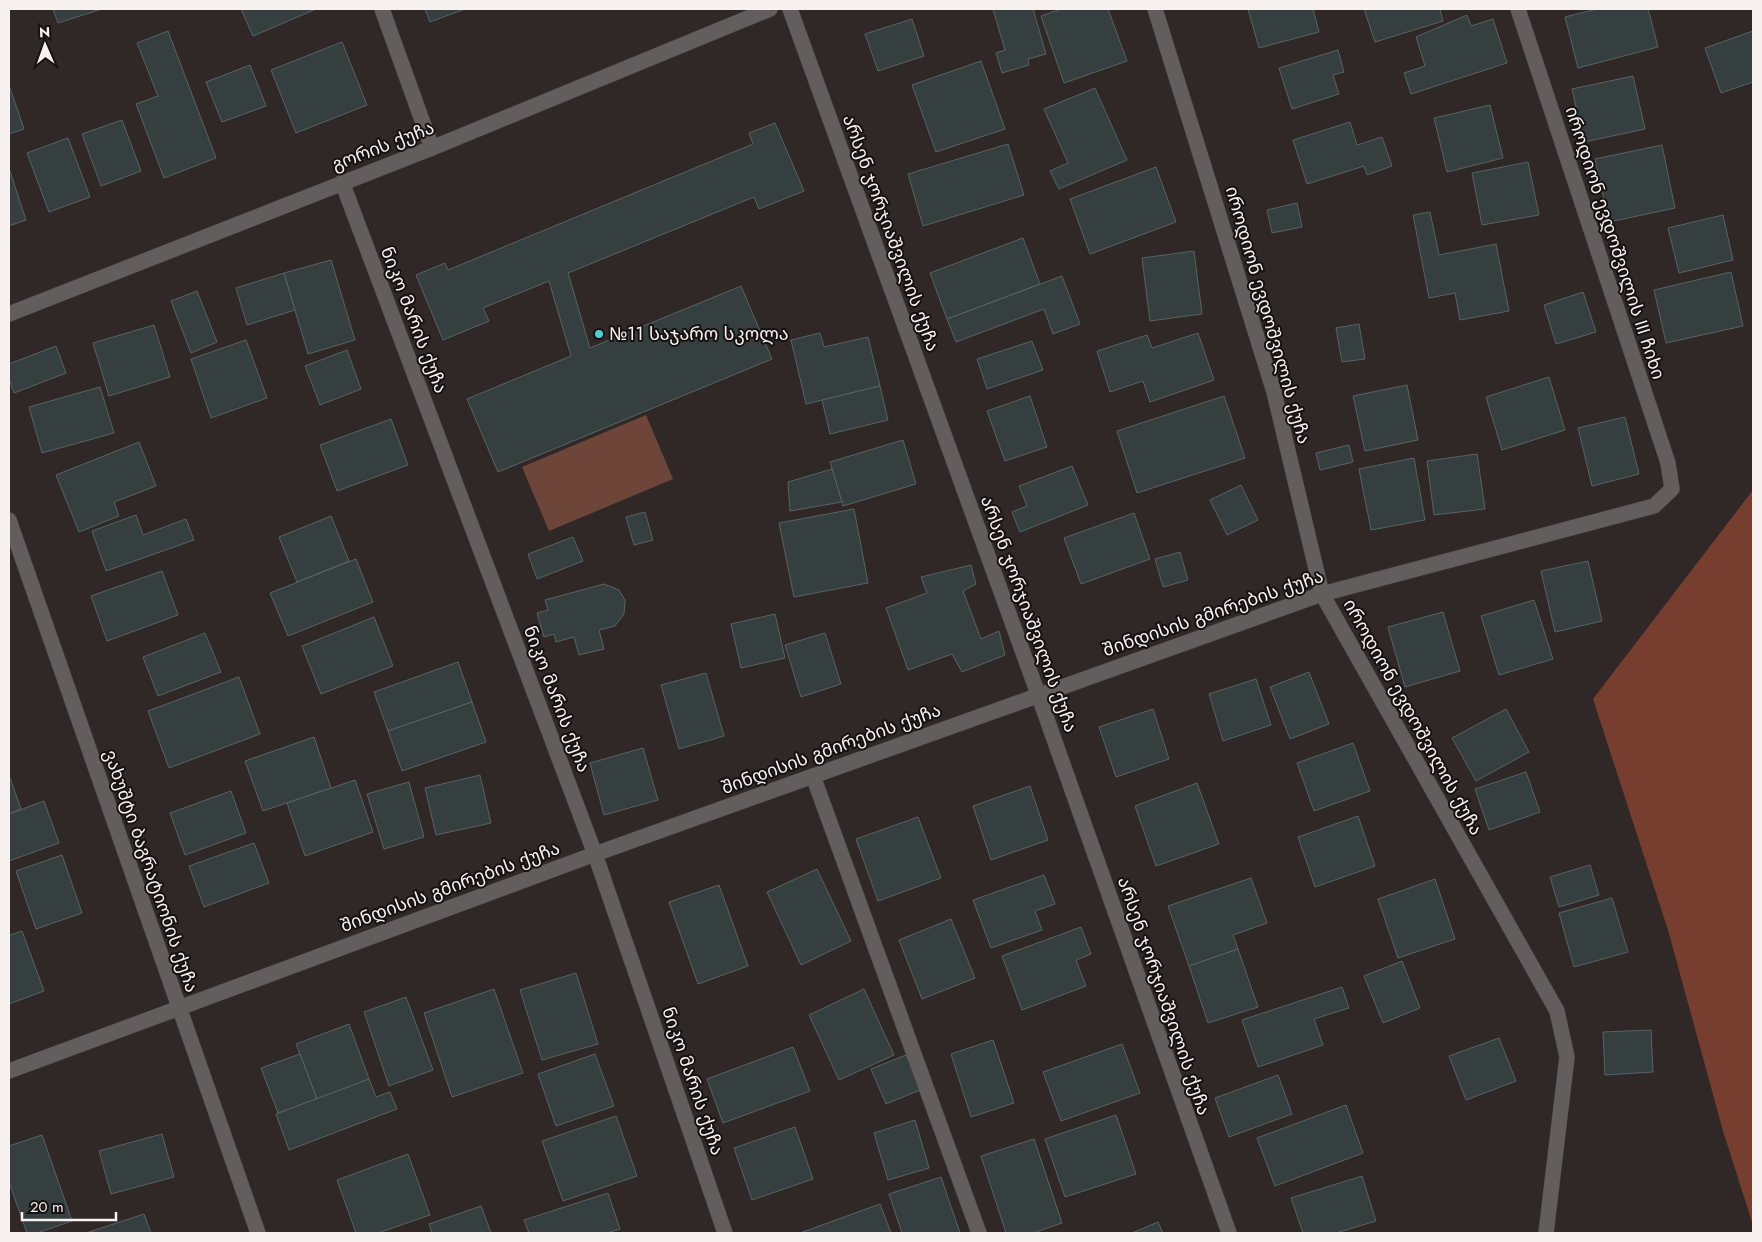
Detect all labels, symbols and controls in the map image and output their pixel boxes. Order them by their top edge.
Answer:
north arrow [20,20,70,70]
text: N [39,22,50,42]
street label: იროდიონ ევდოშვილის III ჩიხი [1559,103,1671,383]
street label: არსენ ჯორჯიაშვილის ქუჩა [836,111,946,355]
street label: გორის ქუჩა [328,115,438,177]
street label: იროდიონ ევდოშვილის ქუჩა [1219,183,1317,447]
street label: ნიკო მარის ქუჩა [374,243,454,397]
place label: №11 საჯარო სკოლა [609,321,789,347]
marker: №11 საჯარო სკოლა [593,328,605,340]
street label: არსენ ჯორჯიაშვილის ქუჩა [974,492,1084,736]
street label: შინდისის გმირების ქუჩა [1099,563,1327,663]
street label: იროდიონ ევდოშვილის ქუჩა [1337,594,1489,840]
street label: ნიკო მარის ქუჩა [517,622,597,776]
street label: შინდისის გმირების ქუჩა [718,697,944,801]
street label: ვახუშტი ბაგრატიონის ქუჩა [97,746,205,996]
street label: შინდისის გმირების ქუჩა [337,835,563,939]
street label: არსენ ჯორჯიაშვილის ქუჩა [1111,873,1217,1119]
street label: ნიკო მარის ქუჩა [655,1003,731,1159]
scale bar [22,1190,116,1222]
text: 20 m [30,1196,64,1218]

